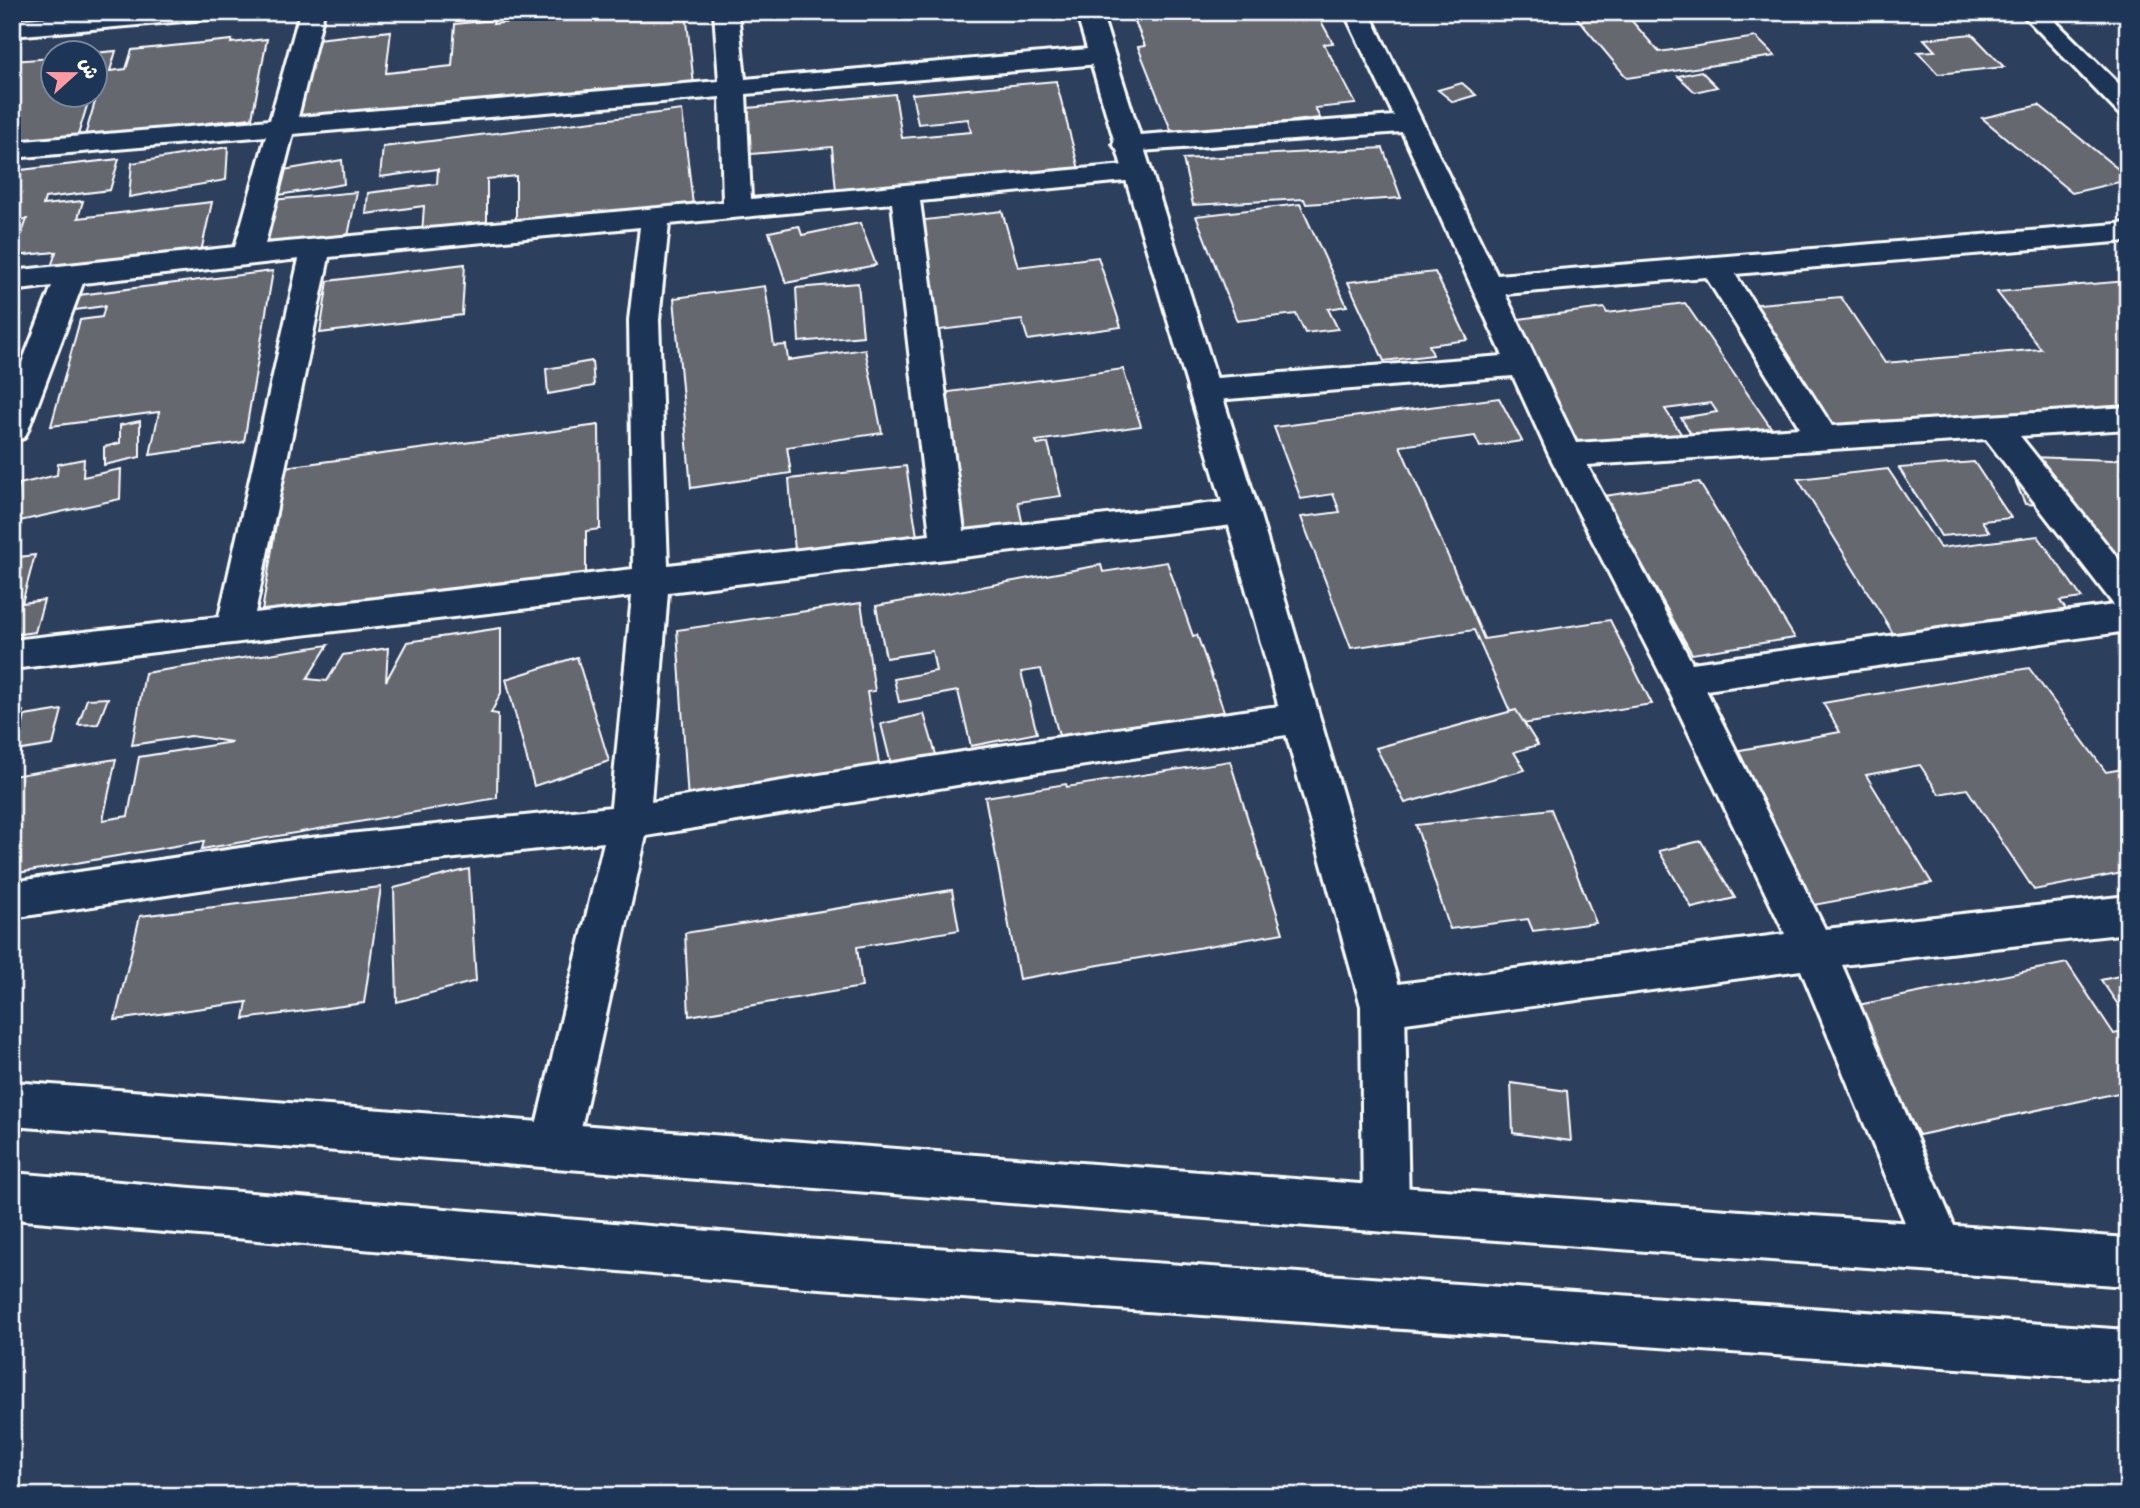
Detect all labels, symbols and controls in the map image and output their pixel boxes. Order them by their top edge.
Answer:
north arrow [38,38,108,108]
text: ش [70,55,103,84]

